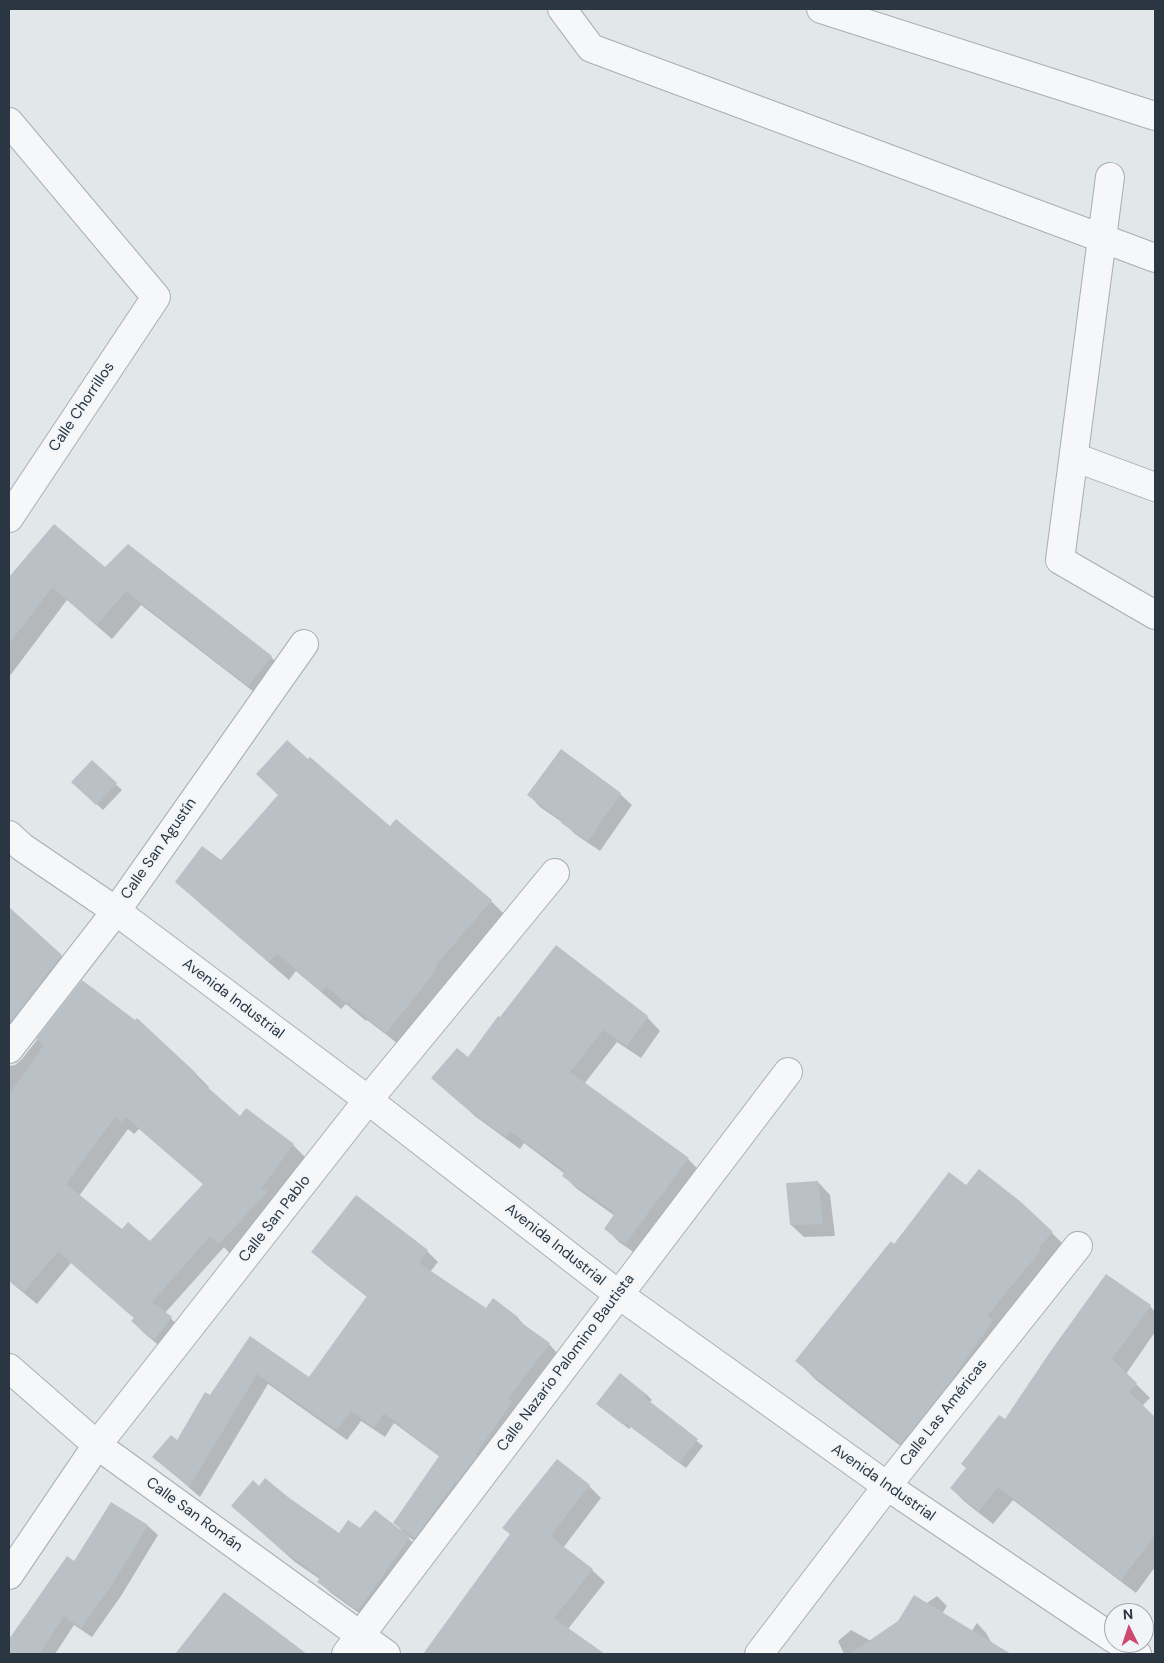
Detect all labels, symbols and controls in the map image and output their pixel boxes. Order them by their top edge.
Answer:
street label: Calle Chorrillos [45,359,119,455]
street label: Calle San Agustín [117,795,201,903]
street label: Avenida Industrial [179,955,287,1043]
street label: Calle San Pablo [235,1172,315,1266]
street label: Avenida Industrial [501,1200,609,1290]
street label: Calle Nazario Palomino Bautista [493,1271,639,1455]
street label: Calle Las Américas [897,1356,991,1470]
street label: Avenida Industrial [828,1440,938,1526]
street label: Calle San Román [142,1474,246,1556]
north arrow [1104,1603,1154,1653]
text: N [1122,1605,1134,1623]

